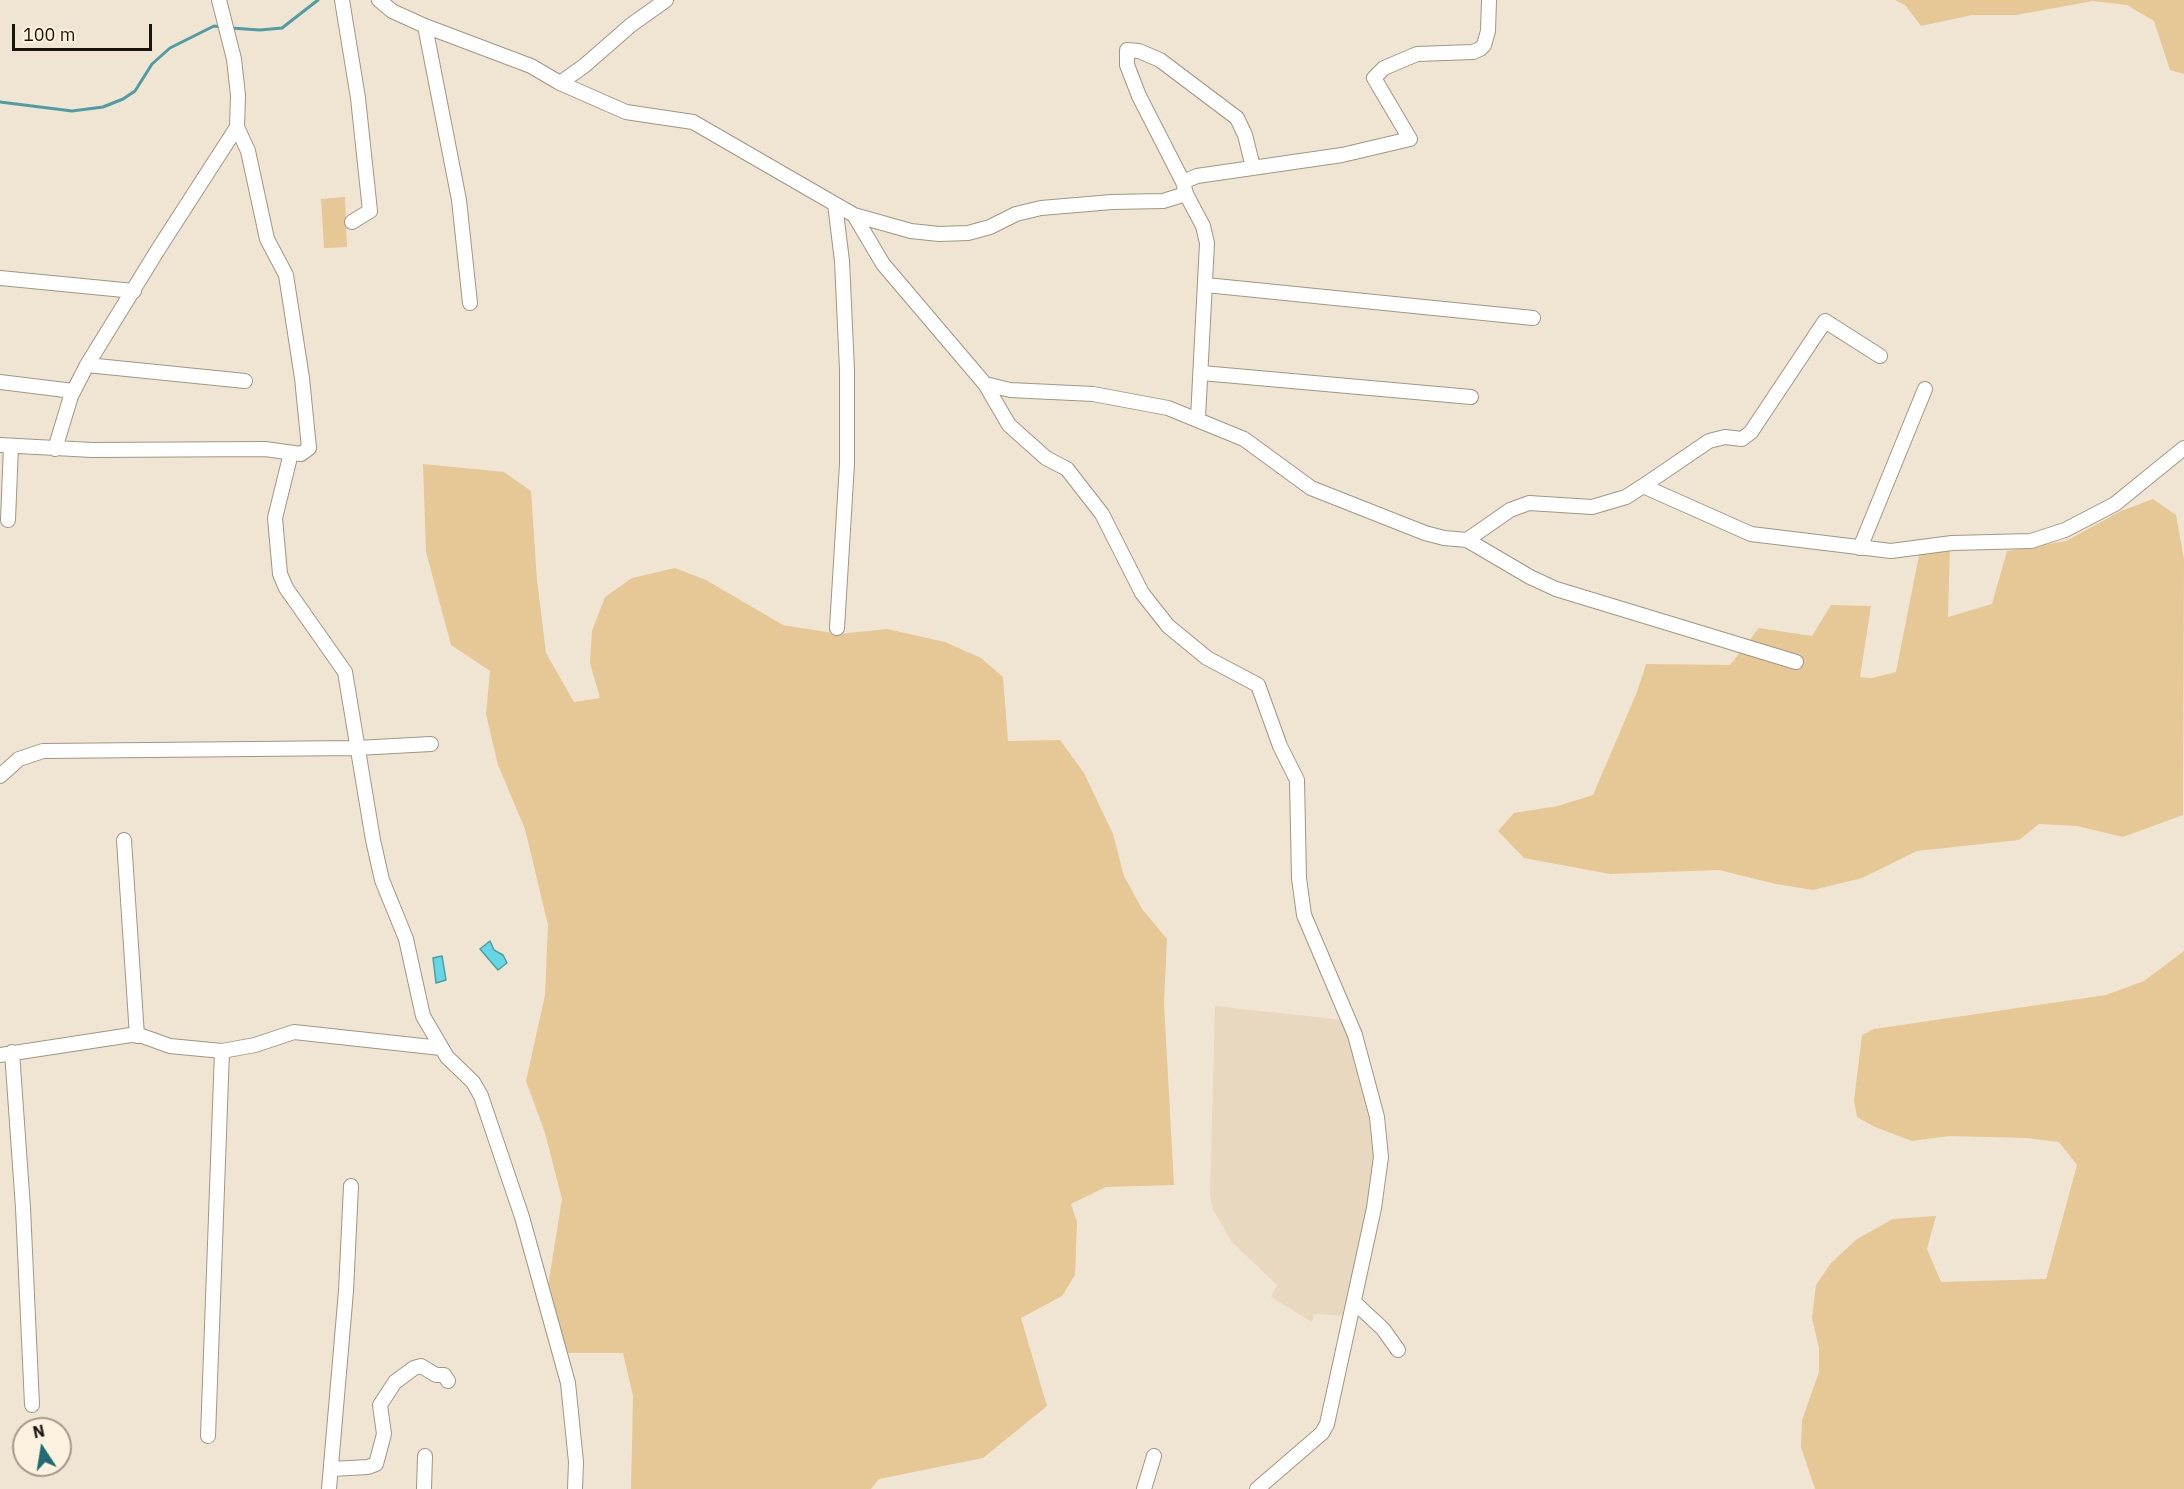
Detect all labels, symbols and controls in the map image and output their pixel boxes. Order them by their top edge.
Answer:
scale bar [15,12,154,50]
text: 100 m [23,23,75,46]
north arrow [12,1417,72,1477]
text: N [31,1420,46,1442]

